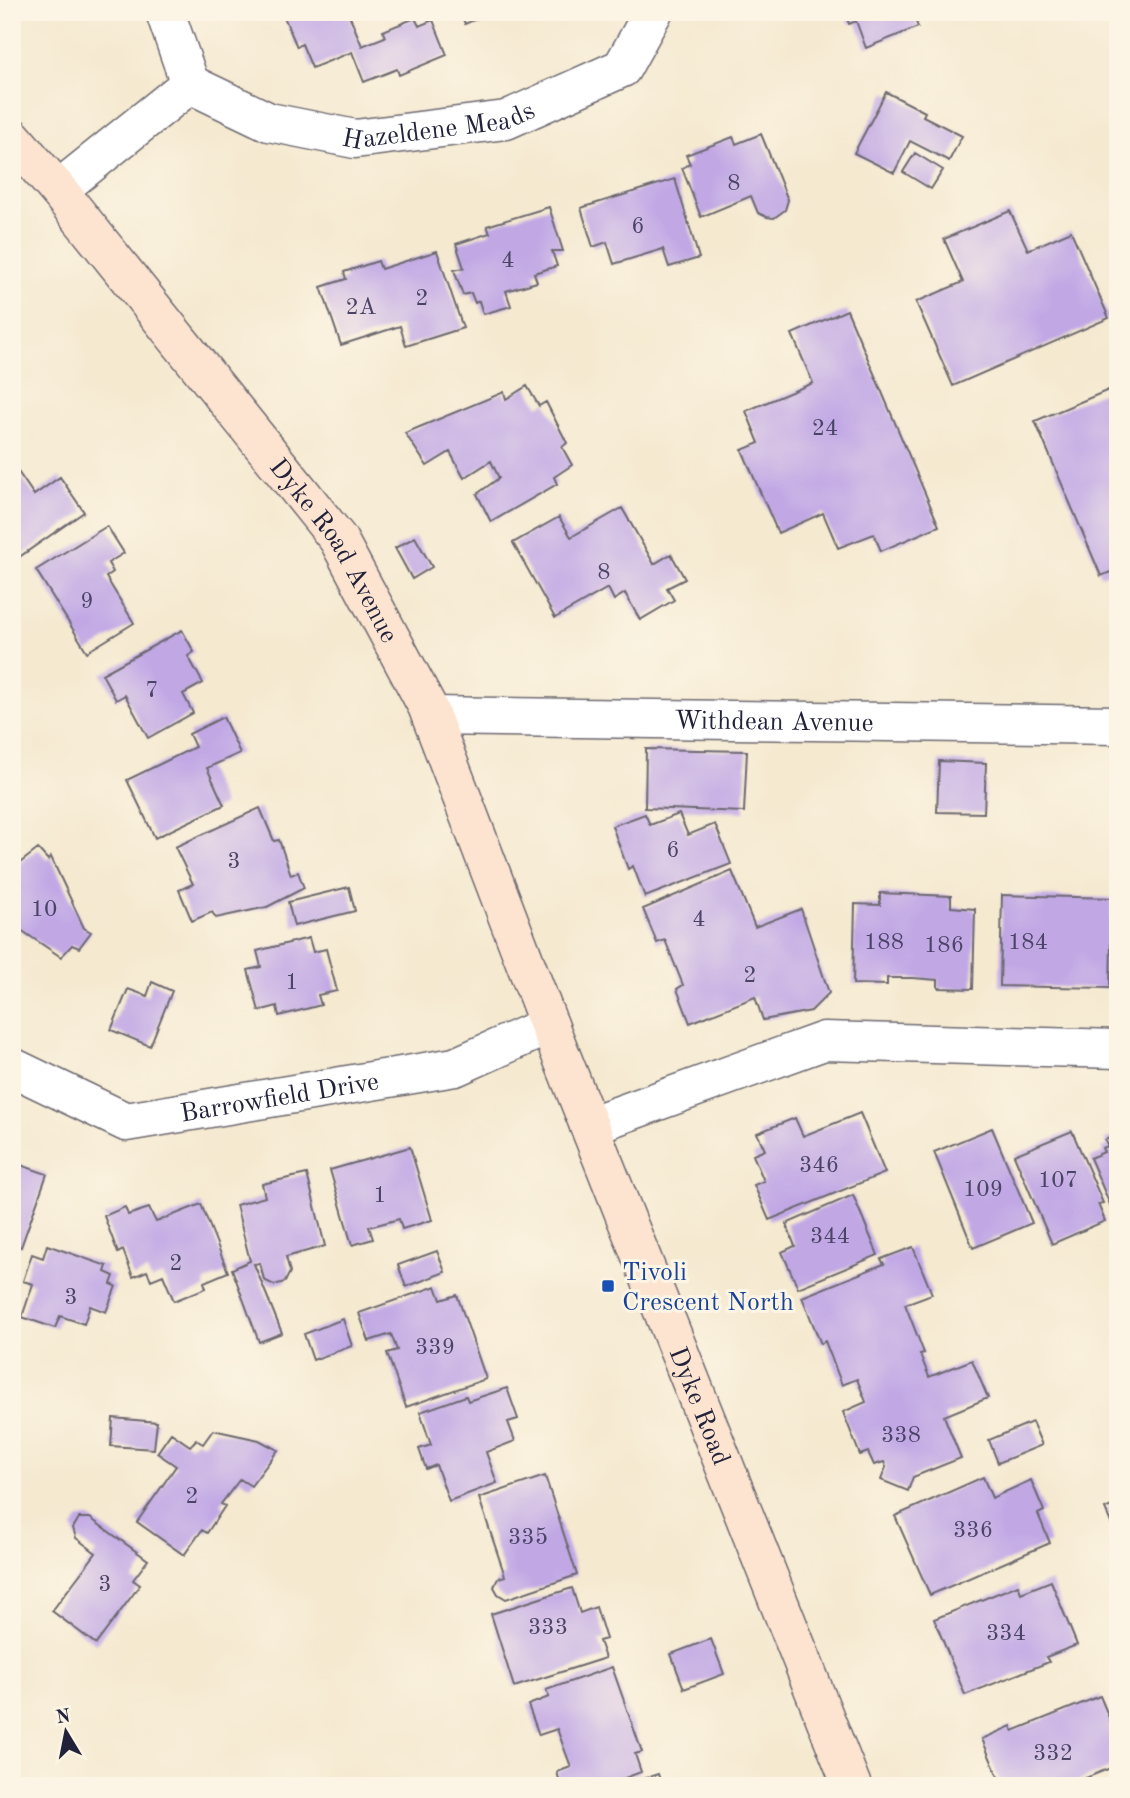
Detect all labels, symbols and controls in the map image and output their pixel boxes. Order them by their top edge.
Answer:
street label: Hazeldene Meads [340,98,539,155]
house number: 8 [727,172,741,195]
house number: 6 [631,215,645,238]
house number: 4 [501,249,515,272]
house number: 2 [415,287,429,310]
house number: 2A [346,296,377,319]
house number: 24 [812,417,838,440]
street label: Dyke Road Avenue [264,454,402,647]
house number: 8 [597,561,611,584]
house number: 9 [80,590,94,613]
house number: 7 [145,679,159,702]
street label: Withdean Avenue [674,708,874,737]
house number: 6 [666,839,680,862]
house number: 3 [227,850,241,873]
house number: 10 [31,898,57,921]
house number: 4 [692,908,706,931]
house number: 188 [864,931,904,954]
house number: 184 [1008,931,1048,954]
house number: 186 [924,934,964,957]
house number: 2 [743,964,757,987]
house number: 1 [285,971,299,994]
street label: Barrowfield Drive [178,1069,381,1128]
house number: 346 [799,1154,839,1177]
house number: 107 [1038,1169,1078,1192]
house number: 109 [963,1178,1003,1201]
house number: 1 [373,1184,387,1207]
house number: 344 [810,1225,850,1248]
house number: 2 [169,1252,183,1275]
place label: Tivoli Crescent North [622,1260,794,1316]
marker: Tivoli Crescent North [600,1278,616,1294]
house number: 3 [64,1286,78,1309]
house number: 339 [415,1336,455,1359]
street label: Dyke Road [664,1344,734,1469]
house number: 338 [881,1424,921,1447]
house number: 2 [185,1485,199,1508]
house number: 336 [953,1519,993,1542]
house number: 335 [508,1526,548,1549]
house number: 3 [98,1573,112,1596]
house number: 333 [528,1616,568,1639]
house number: 334 [986,1622,1026,1645]
north arrow [32,1696,102,1766]
text: N [55,1707,73,1728]
house number: 332 [1033,1742,1073,1765]

